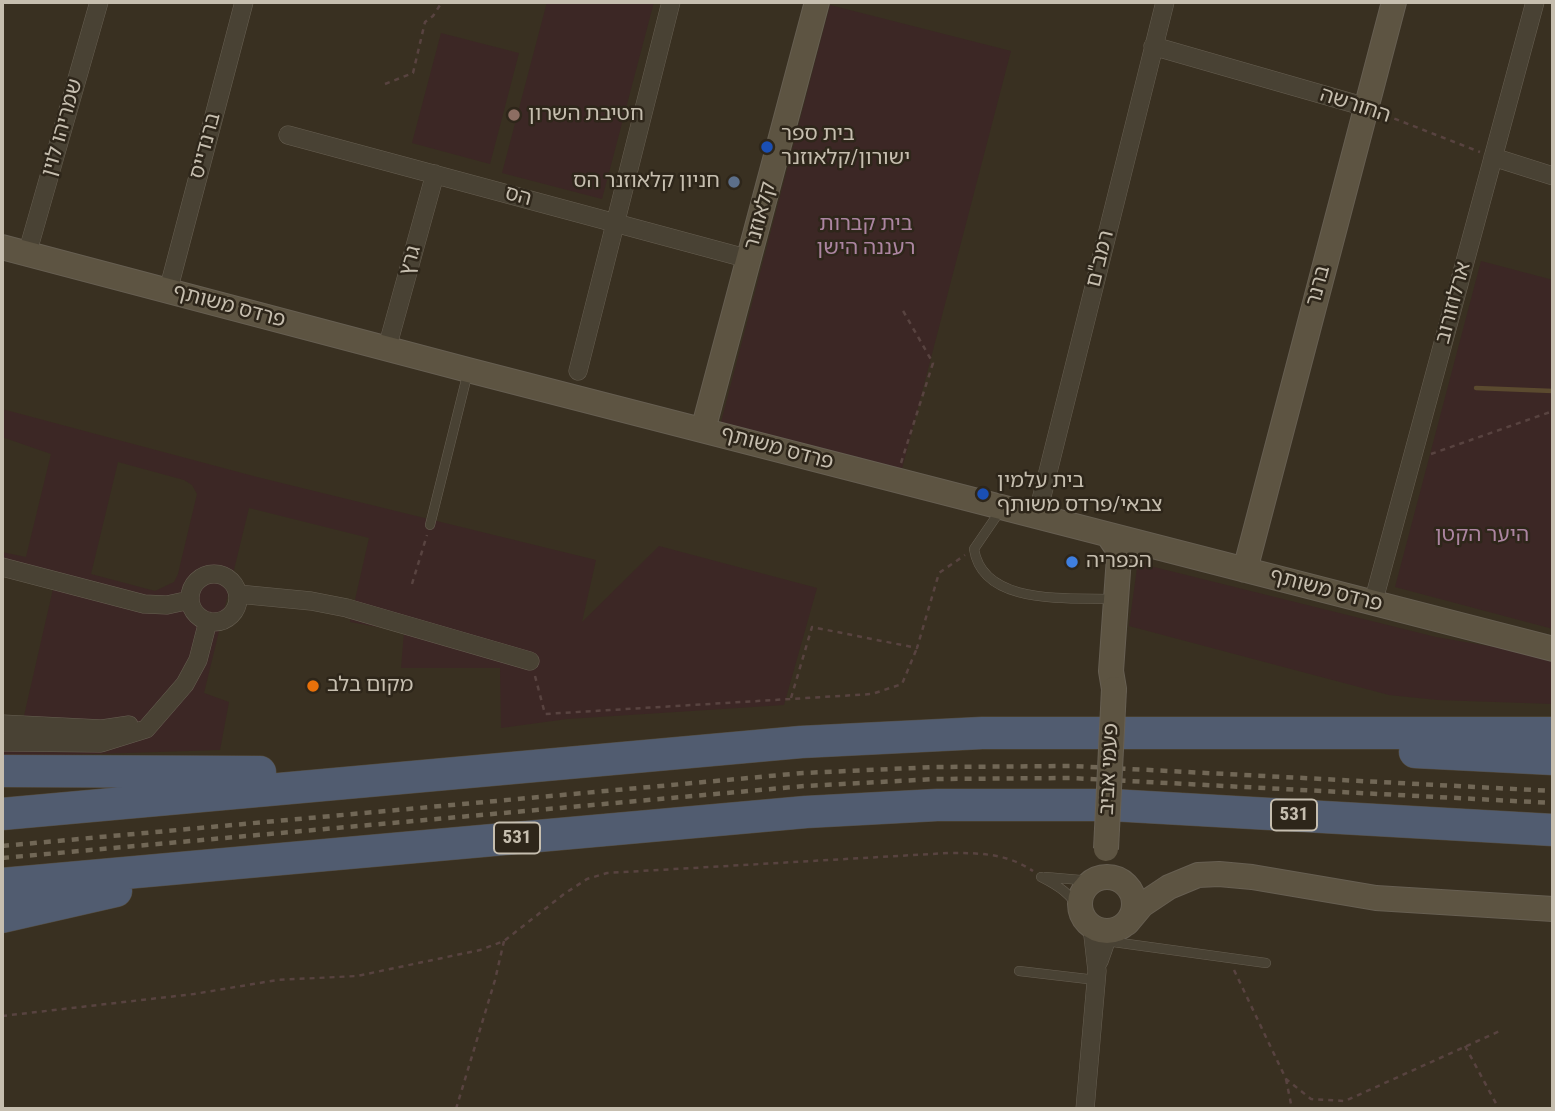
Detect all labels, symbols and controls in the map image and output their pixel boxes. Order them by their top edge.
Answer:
street label: שמריהו לוין [37,76,89,180]
street label: החורשה [1317,83,1393,129]
place label: חטיבת השרון [528,102,644,128]
marker: חטיבת השרון [506,107,522,123]
street label: ברנדייס [185,110,227,182]
place label: בית ספר ישורון/קלאוזנר [781,122,910,172]
marker: בית ספר ישורון/קלאוזנר [759,139,775,155]
place label: חניון קלאוזנר הס [573,169,720,195]
marker: חניון קלאוזנר הס [726,174,742,190]
street label: קלאוזנר [740,179,782,253]
street label: הס [502,181,534,213]
park label: בית קברות רעננה הישן [817,212,915,262]
street label: רמב"ם [1082,228,1120,290]
street label: גרץ [395,243,427,279]
street label: ארלוזורוב [1431,259,1477,347]
street label: ברנר [1301,263,1337,309]
street label: פרדס משותף [170,280,288,334]
street label: פרדס משותף [718,422,836,476]
place label: בית עלמין צבאי/פרדס משותף [997,469,1163,519]
marker: בית עלמין צבאי/פרדס משותף [975,486,991,502]
park label: היער הקטן [1435,523,1529,549]
place label: הכפריה [1086,549,1152,575]
marker: הכפריה [1064,554,1080,570]
street label: פרדס משותף [1267,564,1385,618]
place label: מקום בלב [327,673,413,699]
marker: מקום בלב [305,678,321,694]
street label: פעמי אביב [1095,722,1125,816]
road number: 531 [1271,800,1317,830]
road number: 531 [494,822,540,853]

